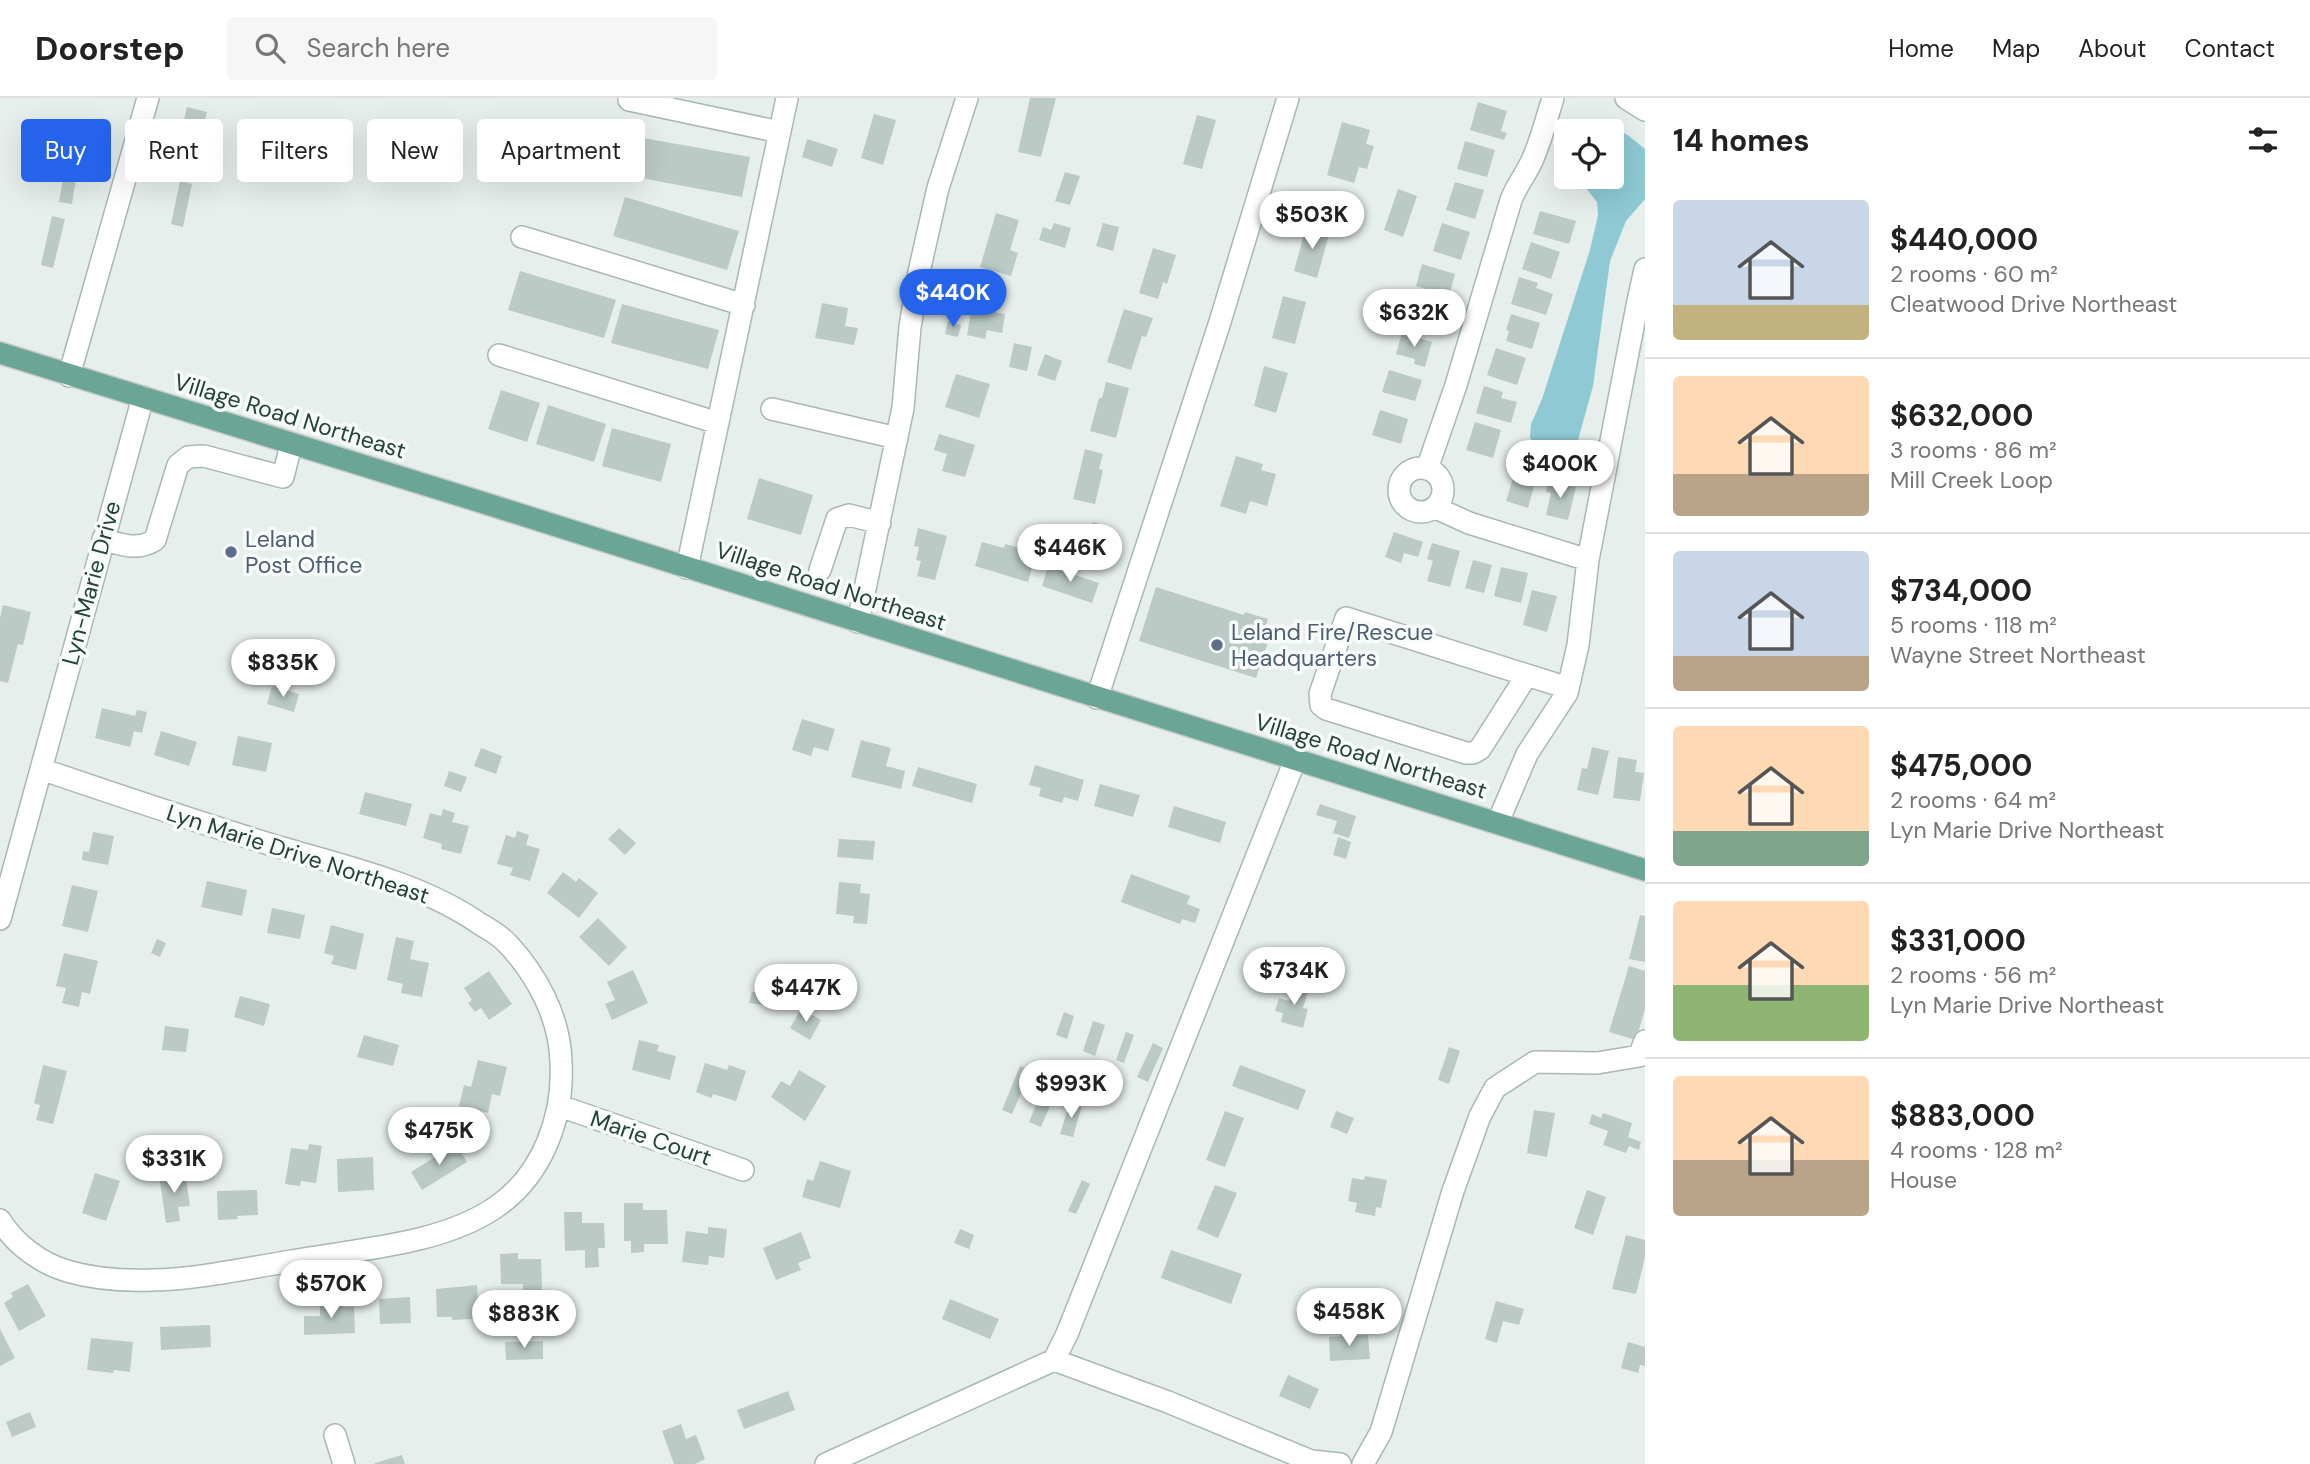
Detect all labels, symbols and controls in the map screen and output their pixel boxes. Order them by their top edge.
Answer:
search box [227,17,717,80]
text: Doorstep [35,27,185,70]
icon: search [251,29,289,67]
text: Search here [307,31,450,65]
text: Home [1888,33,1954,64]
text: Map [1992,33,2040,64]
text: About [2078,33,2147,64]
text: Contact [2185,33,2275,64]
chip: Buy [21,119,111,182]
chip: Rent [125,119,223,182]
chip: Filters [237,119,353,182]
chip: New [367,119,463,182]
chip: Apartment [477,119,645,182]
map controls [1554,119,1624,189]
button: locate [1554,119,1624,189]
text: 14 homes [1673,121,1810,160]
icon: filters [2244,121,2282,159]
pin: $503K [1263,192,1361,251]
text: $503K [1275,199,1349,229]
text: $440,000 [1890,220,2038,259]
icon: home [1729,228,1813,312]
text: 2 rooms · 60 m² [1890,259,2058,289]
pin: $440K [904,270,1002,329]
text: $440K [915,277,991,307]
pin: $632K [1365,289,1463,349]
text: Cleatwood Drive Northeast [1890,289,2177,319]
text: $632K [1379,297,1449,327]
street label: Village Road Northeast [170,366,410,466]
text: $632,000 [1890,396,2033,435]
icon: home [1729,404,1813,488]
text: 3 rooms · 86 m² [1890,435,2057,465]
pin: $400K [1511,440,1609,500]
text: $400K [1522,448,1598,478]
text: Mill Creek Loop [1890,465,2053,495]
street label: Lyn-Marie Drive [55,498,127,668]
place label: Leland Post Office [245,524,362,580]
pin: $446K [1021,524,1119,584]
text: $446K [1033,532,1107,562]
street label: Village Road Northeast [712,535,950,637]
marker: Leland Post Office [223,544,239,560]
text: $734,000 [1890,571,2032,610]
icon: home [1729,579,1813,663]
text: 5 rooms · 118 m² [1890,610,2057,640]
place label: Leland Fire/Rescue Headquarters [1231,617,1433,673]
marker: Leland Fire/Rescue Headquarters [1209,637,1225,653]
pin: $835K [234,640,332,699]
text: Wayne Street Northeast [1890,640,2146,670]
text: $835K [247,647,319,677]
street label: Village Road Northeast [1251,706,1491,806]
text: $475,000 [1890,746,2032,785]
icon: home [1729,754,1813,838]
text: 2 rooms · 64 m² [1890,785,2056,815]
street label: Lyn Marie Drive Northeast [163,797,433,911]
text: Lyn Marie Drive Northeast [1890,815,2164,845]
text: $331,000 [1890,921,2026,960]
icon: home [1729,929,1813,1013]
pin: $734K [1245,948,1343,1007]
text: $734K [1259,955,1329,985]
text: 2 rooms · 56 m² [1890,960,2056,990]
pin: $447K [757,964,855,1024]
text: $447K [770,972,842,1002]
text: Lyn Marie Drive Northeast [1890,990,2164,1020]
pin: $993K [1022,1060,1120,1120]
text: $993K [1035,1068,1107,1098]
text: $883,000 [1890,1096,2035,1135]
street label: Marie Court [587,1103,715,1173]
icon: home [1729,1104,1813,1188]
pin: $475K [390,1108,488,1167]
text: $475K [404,1115,474,1145]
text: 4 rooms · 128 m² [1890,1135,2062,1165]
pin: $331K [125,1136,223,1195]
text: $331K [142,1143,206,1173]
text: House [1890,1165,1957,1195]
pin: $570K [282,1260,380,1320]
text: $570K [295,1268,367,1298]
pin: $458K [1300,1288,1398,1348]
pin: $883K [475,1290,573,1350]
text: $458K [1313,1296,1385,1326]
text: $883K [488,1298,560,1328]

